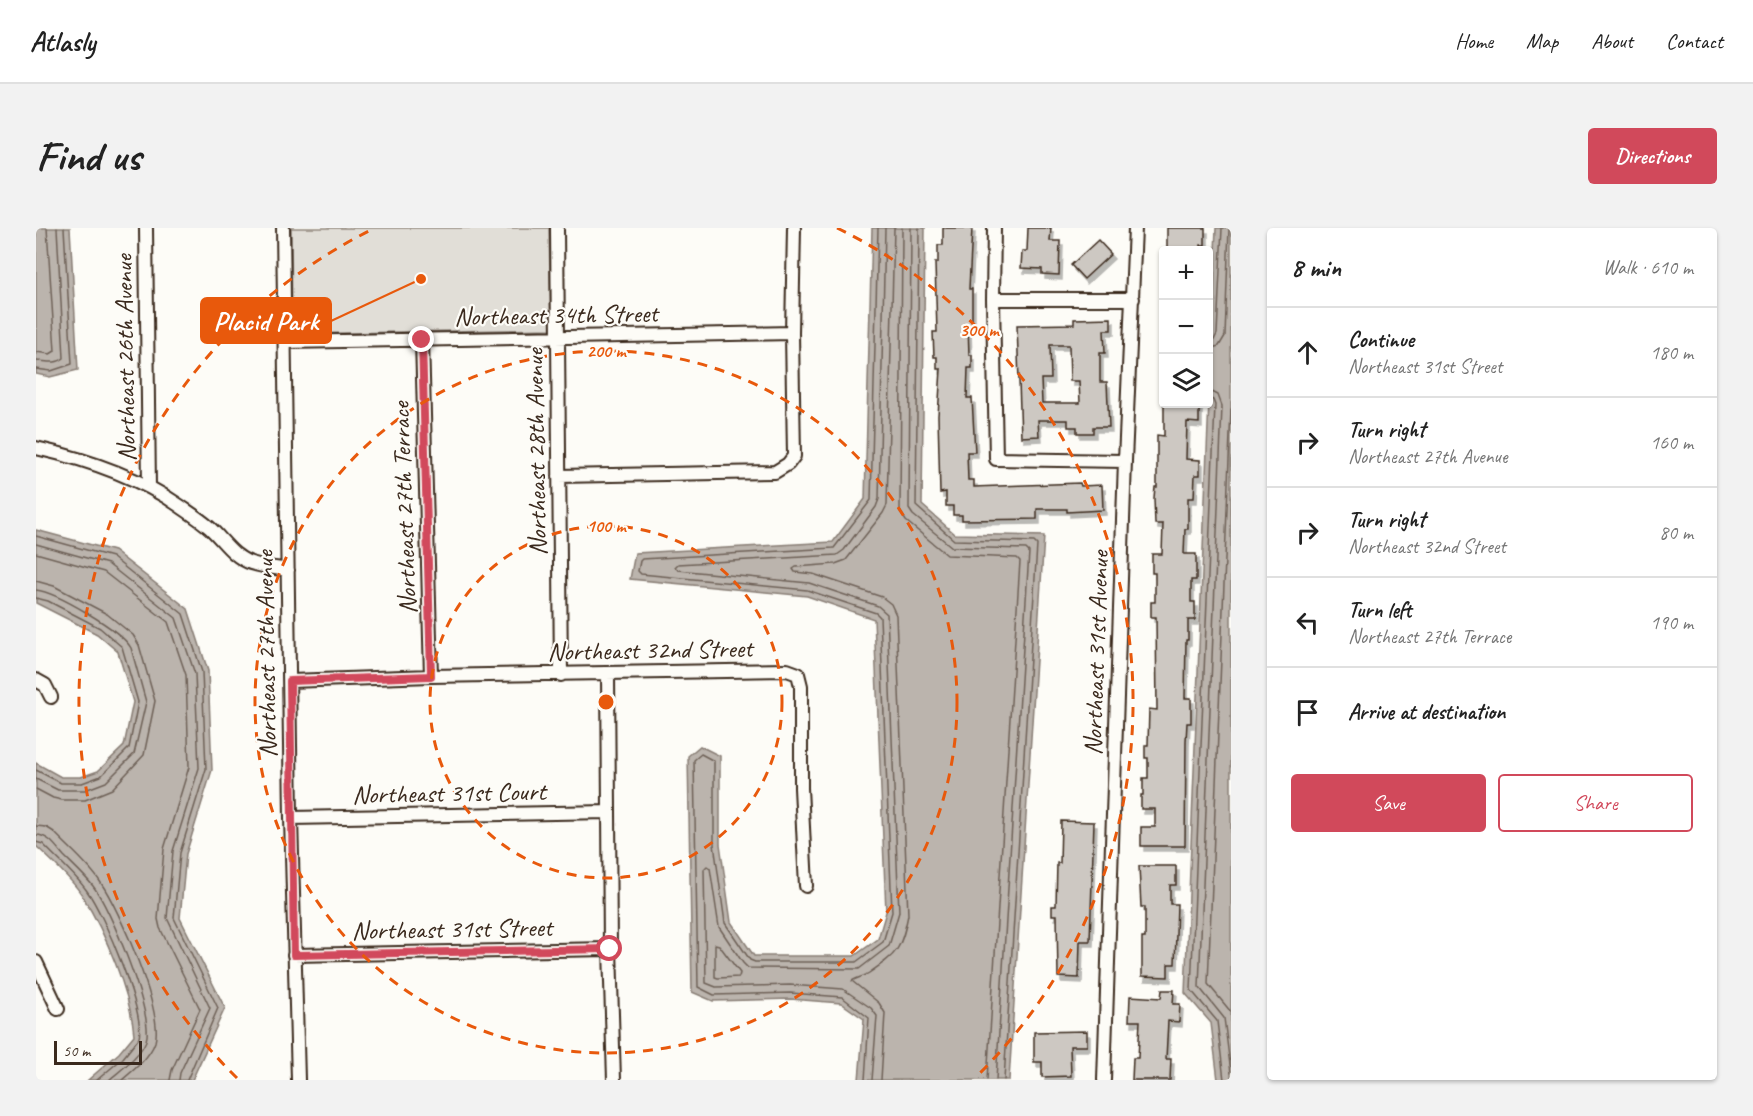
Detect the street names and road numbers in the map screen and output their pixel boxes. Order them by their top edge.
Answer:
street label: Northeast 26th Avenue [107,252,143,462]
street label: Northeast 34th Street [454,297,660,333]
street label: Northeast 28th Avenue [518,346,554,556]
street label: Northeast 27th Terrace [384,400,424,615]
street label: Northeast 27th Avenue [248,548,284,758]
street label: Northeast 31st Avenue [1076,549,1116,756]
street label: Northeast 32nd Street [547,632,755,668]
street label: Northeast 31st Court [352,775,548,811]
street label: Northeast 31st Street [351,911,555,947]

